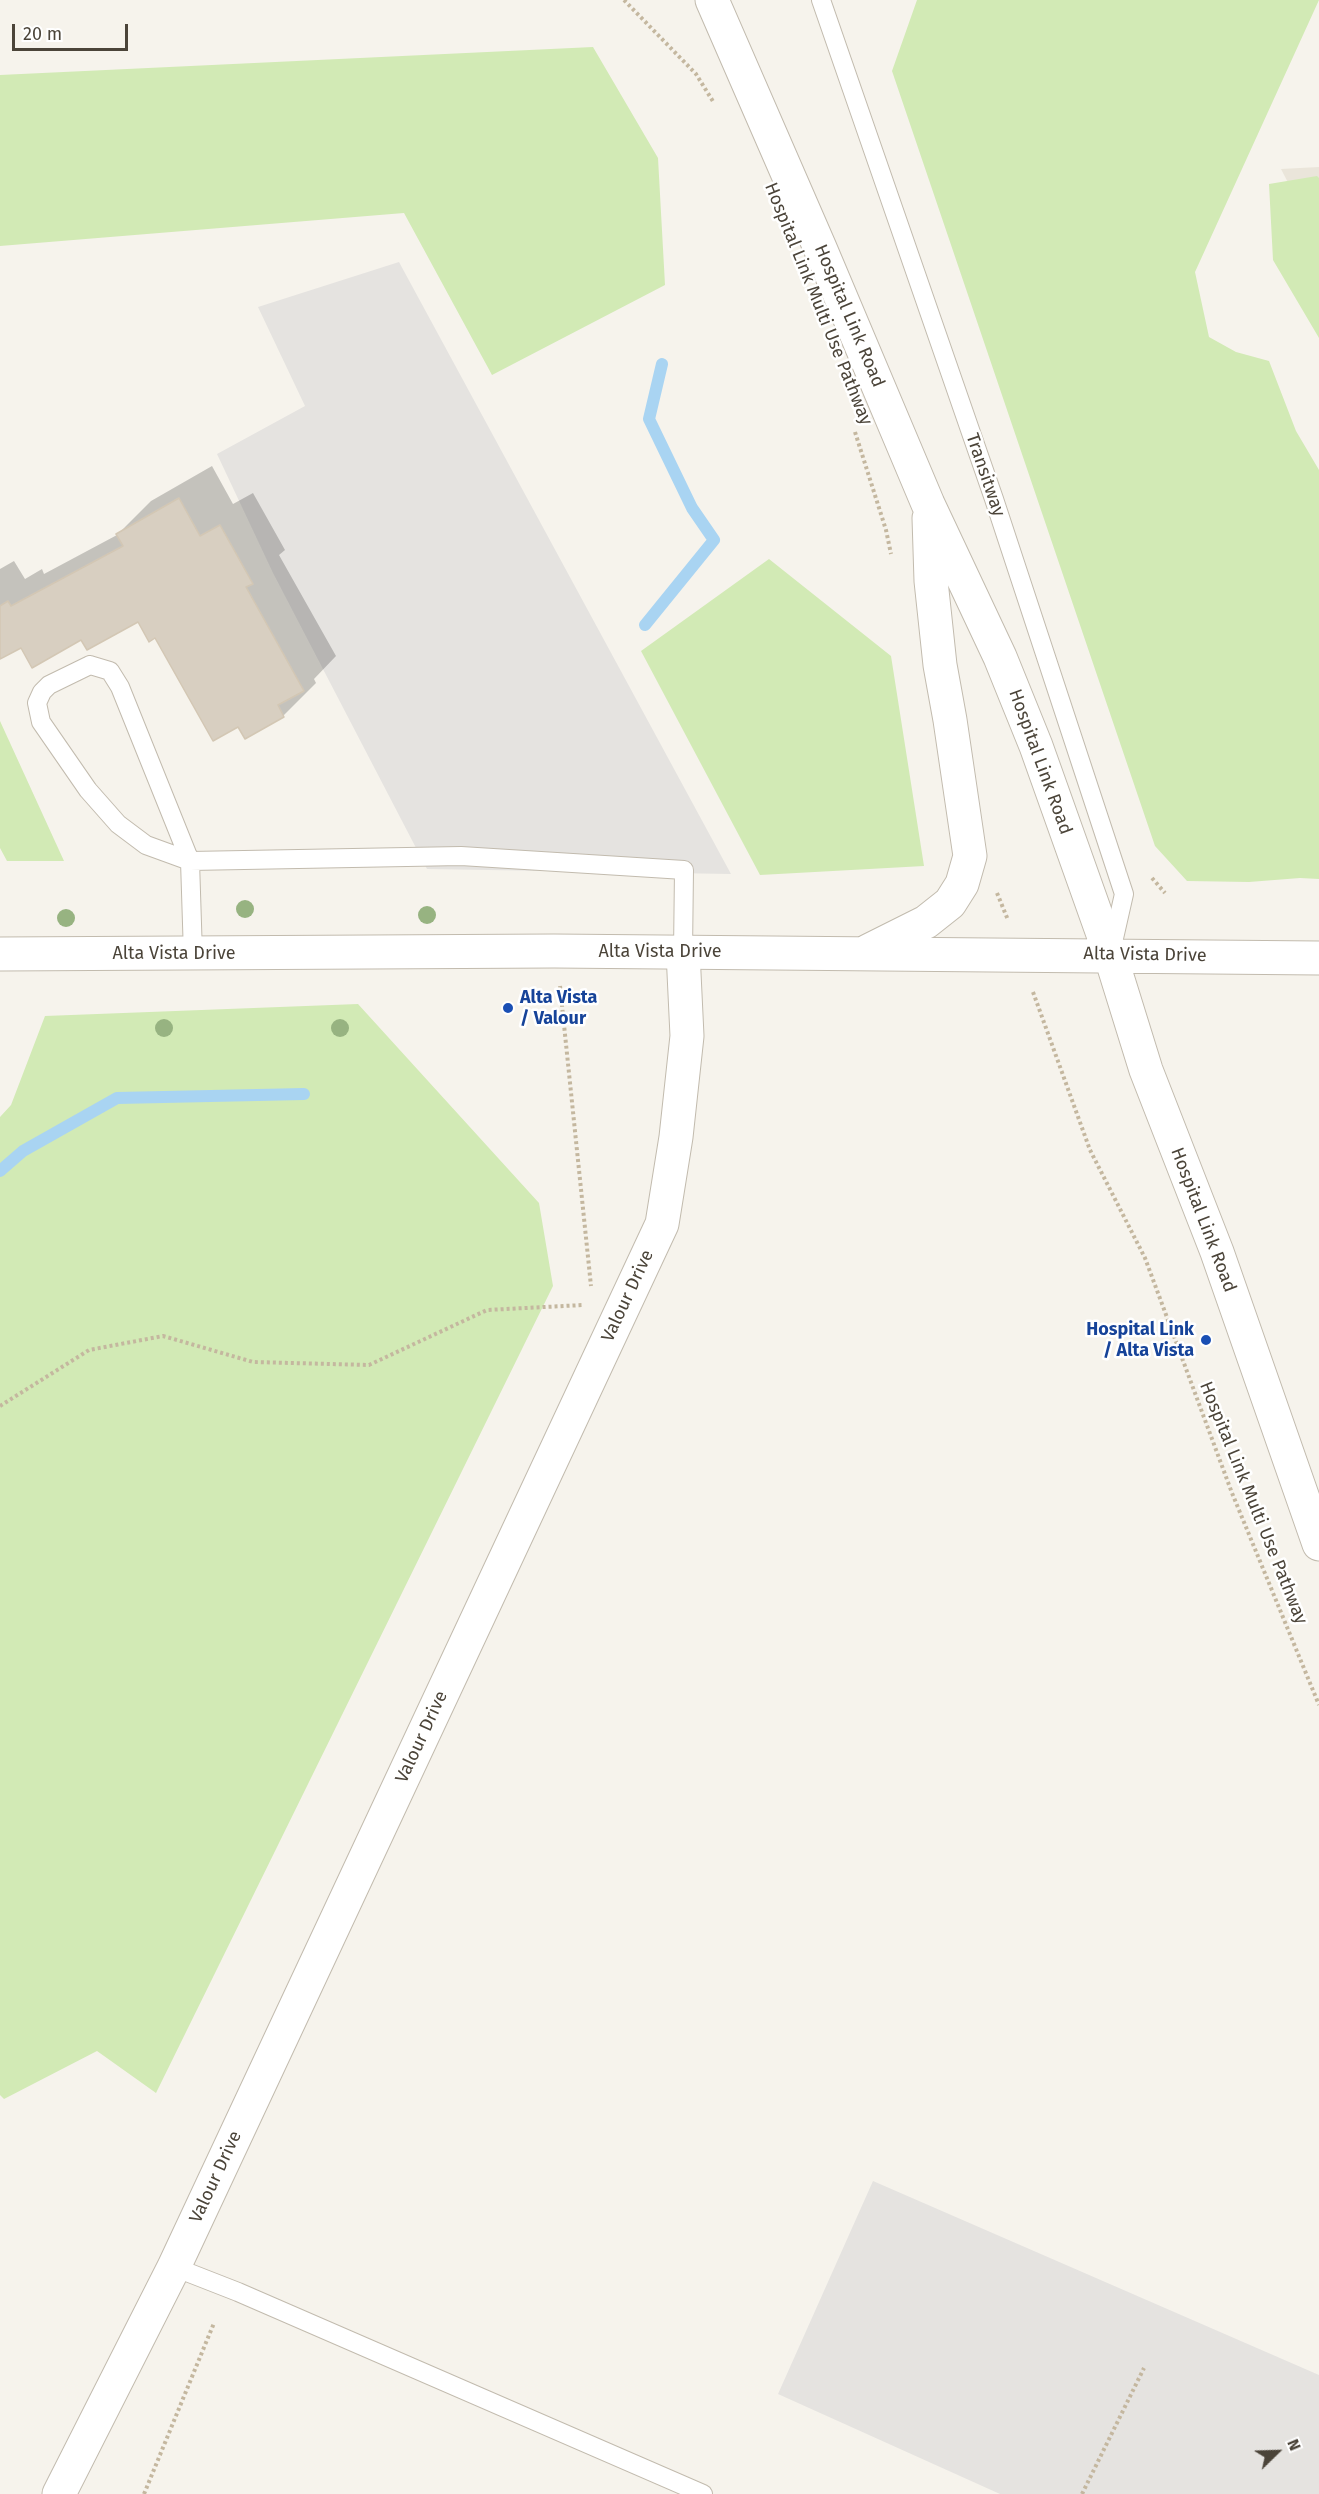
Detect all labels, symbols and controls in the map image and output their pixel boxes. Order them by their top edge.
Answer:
scale bar [15,12,130,50]
text: 20 m [23,23,62,45]
street label: Hospital Link Multi Use Pathway [759,180,877,428]
street label: Hospital Link Road [809,241,889,391]
street label: Transitway [961,431,1009,519]
street label: Hospital Link Road [1004,686,1076,838]
street label: Alta Vista Drive [598,941,722,963]
street label: Alta Vista Drive [112,943,236,965]
street label: Alta Vista Drive [1083,943,1207,967]
place label: Alta Vista / Valour [520,987,597,1030]
marker: Alta Vista / Valour [501,1001,515,1015]
street label: Hospital Link Road [1165,1145,1241,1295]
street label: Valour Drive [597,1247,659,1345]
place label: Hospital Link / Alta Vista [1086,1319,1194,1362]
marker: Hospital Link / Alta Vista [1199,1333,1213,1347]
street label: Hospital Link Multi Use Pathway [1194,1379,1312,1627]
street label: Valour Drive [391,1688,453,1786]
street label: Valour Drive [185,2128,247,2226]
north arrow [1247,2422,1307,2482]
text: N [1283,2436,1305,2453]

